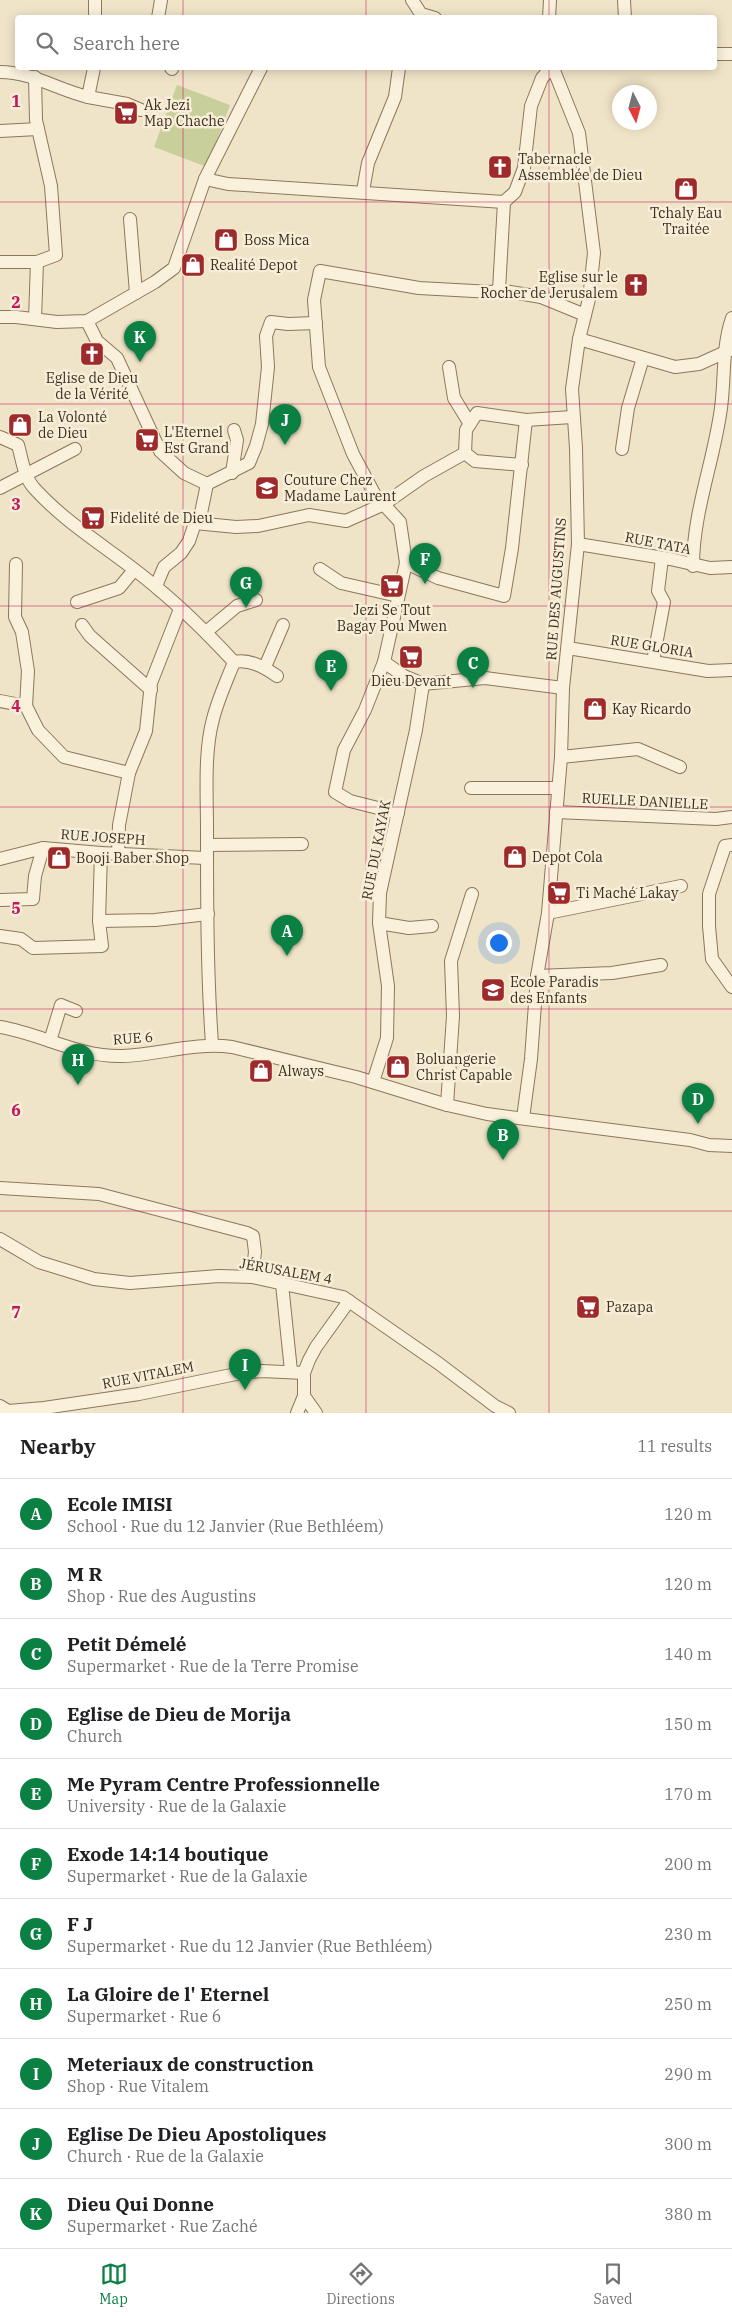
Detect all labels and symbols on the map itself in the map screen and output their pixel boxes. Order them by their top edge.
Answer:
north arrow [612,85,657,130]
text: 1 [11,91,21,111]
place label: Ak Jezi Map Chache [144,96,225,130]
supermarket icon: Ak Jezi Map Chache [113,100,139,126]
place label: Tabernacle Assemblée de Dieu [518,150,643,184]
church icon: Tabernacle Assemblée de Dieu [487,154,513,180]
shop icon: Tchaly Eau Traitée [673,176,699,202]
place label: Tchaly Eau Traitée [650,204,722,238]
shop icon: Boss Mica [213,227,239,253]
place label: Boss Mica [244,231,310,249]
shop icon: Realité Depot [180,252,206,278]
place label: Realité Depot [210,256,298,274]
place label: Eglise sur le Rocher de Jerusalem [480,268,618,302]
church icon: Eglise sur le Rocher de Jerusalem [623,272,649,298]
text: 2 [11,292,21,312]
pin: K [124,321,156,362]
church icon: Eglise de Dieu de la Vérité [79,341,105,367]
place label: Eglise de Dieu de la Vérité [46,369,139,403]
pin: J [269,404,301,445]
place label: La Volonté de Dieu [38,408,107,442]
shop icon: La Volonté de Dieu [7,412,33,438]
place label: L'Eternel Est Grand [164,423,230,457]
supermarket icon: L'Eternel Est Grand [134,427,160,453]
place label: Couture Chez Madame Laurent [284,471,396,505]
school or university icon: Couture Chez Madame Laurent [254,475,280,501]
text: 3 [11,494,21,514]
supermarket icon: Fidelité de Dieu [80,505,106,531]
place label: Fidelité de Dieu [110,509,213,527]
street label: RUE DES AUGUSTINS [542,517,570,661]
street label: RUE TATA [623,528,693,558]
pin: F [409,543,441,584]
pin: G [230,567,262,608]
supermarket icon: Jezi Se Tout Bagay Pou Mwen [379,573,405,599]
place label: Jezi Se Tout Bagay Pou Mwen [337,601,447,635]
street label: RUE GLORIA [609,631,695,662]
supermarket icon: Dieu Devant [398,644,424,670]
pin: C [457,647,489,688]
pin: E [315,650,347,691]
place label: Dieu Devant [371,672,451,690]
text: 4 [11,696,21,716]
shop icon: Kay Ricardo [582,696,608,722]
place label: Kay Ricardo [612,700,691,718]
street label: RUELLE DANIELLE [581,789,709,813]
street label: RUE DU KAYAK [357,798,395,902]
street label: RUE JOSEPH [60,825,146,849]
shop icon: Depot Cola [502,844,528,870]
shop icon: Booji Baber Shop [46,845,72,871]
place label: Depot Cola [532,848,603,866]
place label: Booji Baber Shop [76,849,189,867]
supermarket icon: Ti Maché Lakay [546,880,572,906]
place label: Ti Maché Lakay [576,884,679,902]
text: 5 [11,898,21,918]
pin: A [271,915,303,956]
your location [486,930,512,956]
place label: Ecole Paradis des Enfants [510,973,599,1007]
school or university icon: Ecole Paradis des Enfants [480,977,506,1003]
street label: RUE 6 [112,1028,154,1048]
pin: H [62,1044,94,1085]
place label: Boluangerie Christ Capable [416,1050,512,1084]
shop icon: Boluangerie Christ Capable [385,1054,411,1080]
shop icon: Always [248,1058,274,1084]
place label: Always [278,1062,324,1080]
pin: D [682,1083,714,1124]
text: 6 [11,1100,21,1120]
pin: B [487,1119,519,1160]
street label: JÉRUSALEM 4 [238,1253,334,1288]
supermarket icon: Pazapa [575,1294,601,1320]
place label: Pazapa [606,1298,654,1316]
text: 7 [11,1302,21,1322]
pin: I [229,1349,261,1390]
street label: RUE VITALEM [100,1357,196,1393]

